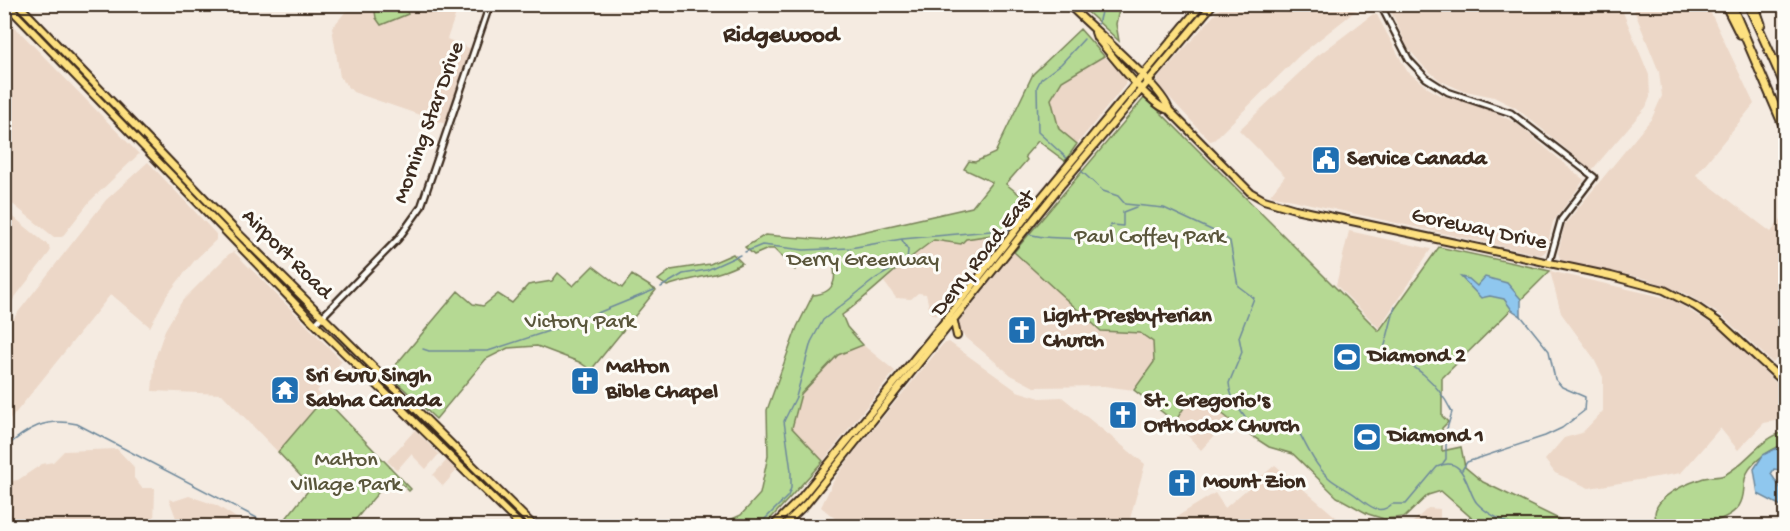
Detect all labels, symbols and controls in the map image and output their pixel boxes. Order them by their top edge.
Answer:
district label: Ridgewood [722,22,842,51]
street label: Morning Star Drive [389,38,472,207]
public building icon: Service Canada [1310,144,1342,176]
place label: Service Canada [1347,147,1489,173]
street label: Derry Road East [925,184,1043,324]
street label: Goreway Drive [1409,203,1550,257]
street label: Airport Road [235,204,338,307]
park label: Paul Coffey Park [1074,225,1228,251]
park label: Derry Greenway [785,248,939,274]
place label: Light Presbyterian Church [1042,304,1212,355]
park label: Victory Park [524,310,638,336]
church icon: Light Presbyterian Church [1006,314,1038,346]
sports icon: Diamond 2 [1331,341,1363,373]
place label: Diamond 2 [1366,344,1466,370]
place label: Malton Bible Chapel [605,355,718,406]
place label: Sri Guru Singh Sabha Canada [306,364,443,415]
church icon: Malton Bible Chapel [569,365,601,397]
temple icon: Sri Guru Singh Sabha Canada [269,374,301,406]
place label: St. Gregorio's Orthodox Church [1144,389,1300,440]
church icon: St. Gregorio's Orthodox Church [1107,399,1139,431]
sports icon: Diamond 1 [1351,421,1383,453]
place label: Diamond 1 [1386,424,1484,450]
park label: Malton Village Park [290,448,403,499]
church icon: Mount Zion [1166,467,1198,499]
place label: Mount Zion [1203,470,1306,496]

